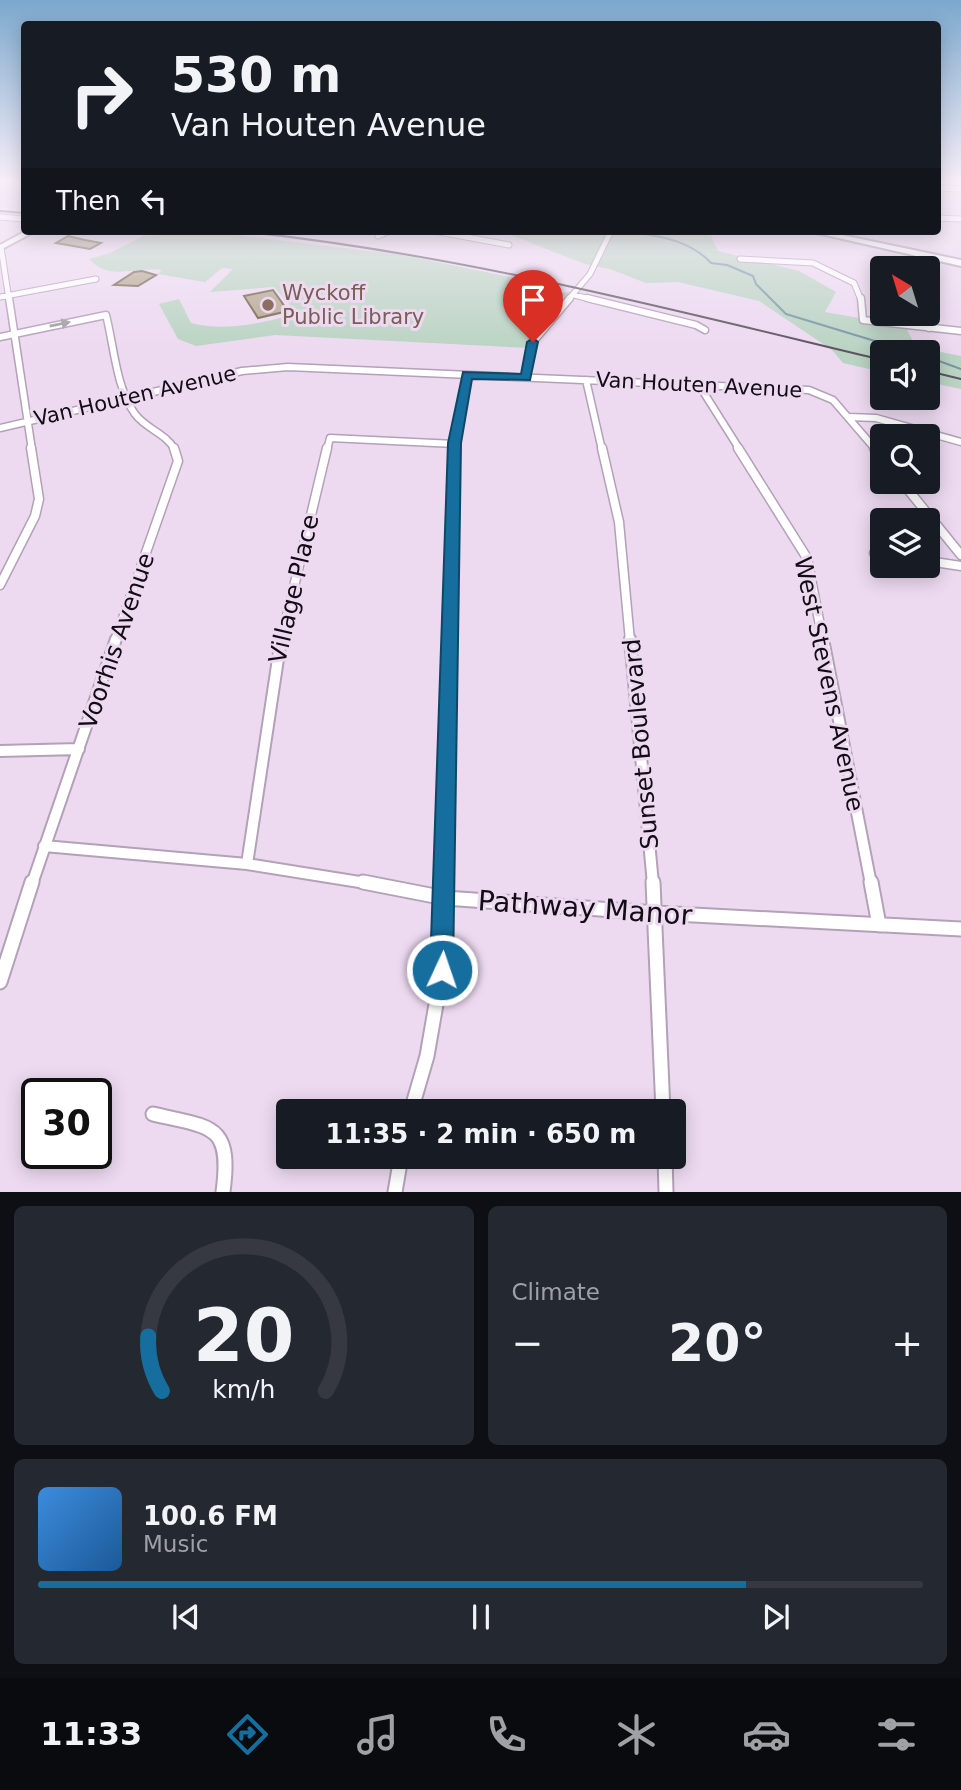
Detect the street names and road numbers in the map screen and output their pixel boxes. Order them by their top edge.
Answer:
street label: Van Houten Avenue [32,361,238,431]
street label: Van Houten Avenue [595,368,803,402]
street label: Village Place [263,512,325,666]
street label: Voorhis Avenue [74,549,160,733]
street label: West Stevens Avenue [788,554,870,814]
street label: Sunset Boulevard [618,638,664,850]
street label: Pathway Manor [477,884,694,932]

